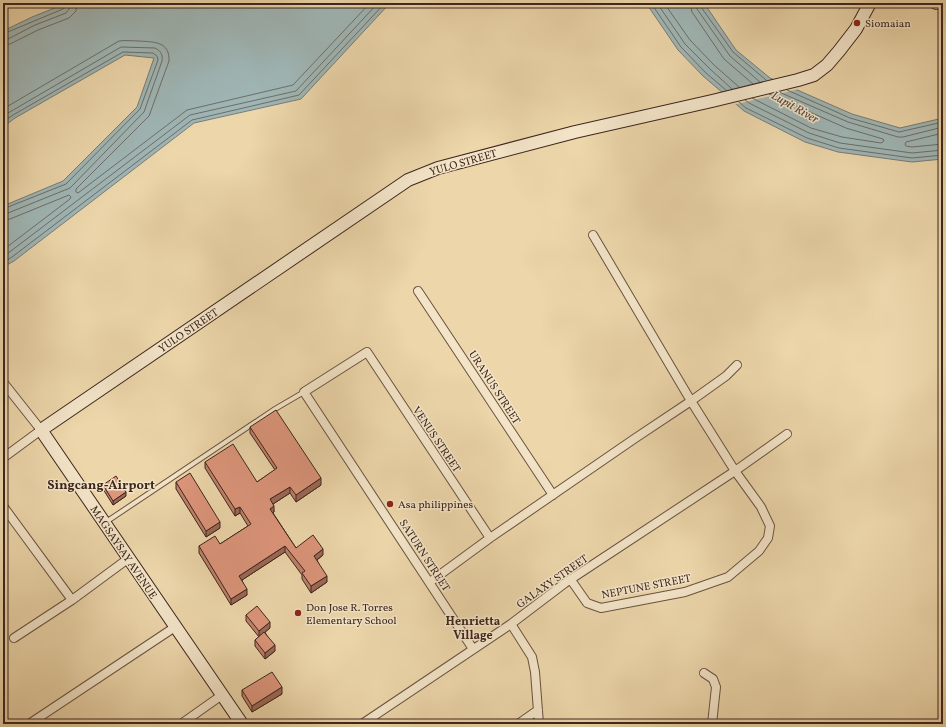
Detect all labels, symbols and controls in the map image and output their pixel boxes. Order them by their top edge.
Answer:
place label: Siomaian [865,17,911,32]
marker: Siomaian [852,18,862,28]
water label: Lupit River [768,88,821,128]
street label: YULO STREET [428,146,499,180]
street label: YULO STREET [156,305,222,357]
street label: URANUS STREET [464,348,524,428]
street label: VENUS STREET [408,404,464,476]
district label: Singcang-Airport [47,477,155,495]
place label: Asa philippines [398,498,473,513]
marker: Asa philippines [385,499,395,509]
street label: MAGSAYSAY AVENUE [86,503,160,603]
street label: SATURN STREET [395,517,453,595]
street label: GALAXY STREET [514,552,592,613]
street label: NEPTUNE STREET [600,571,693,603]
place label: Don Jose R. Torres Elementary School [306,601,397,629]
marker: Don Jose R. Torres Elementary School [293,608,303,618]
district label: Henrietta Village [446,614,501,644]

